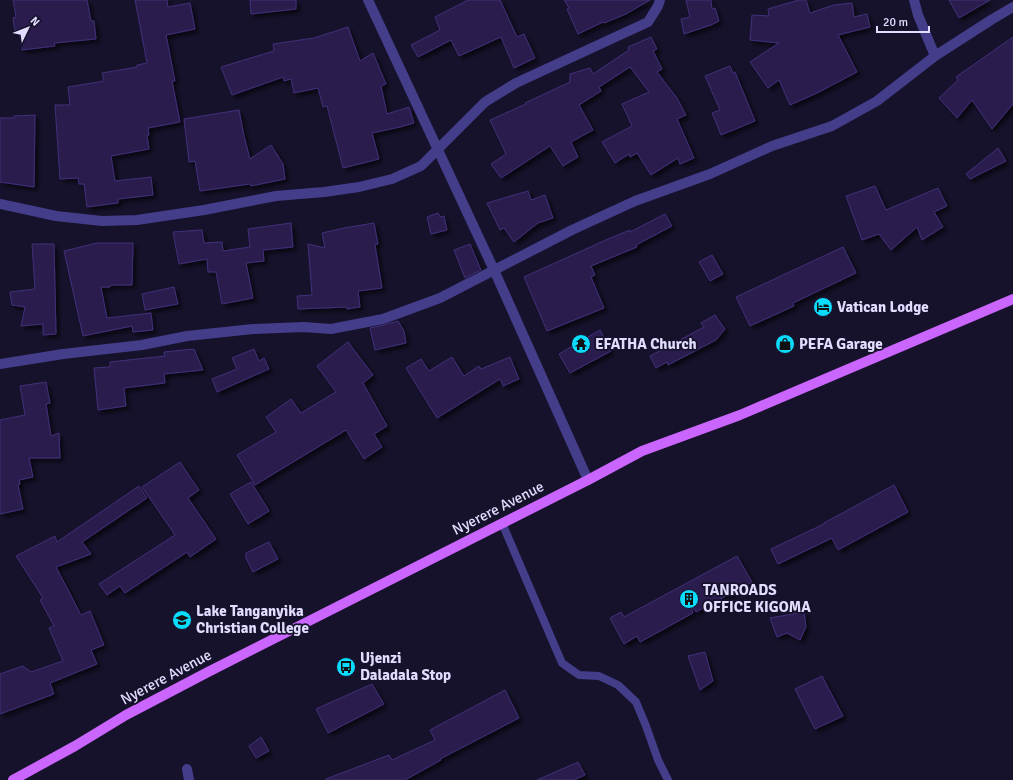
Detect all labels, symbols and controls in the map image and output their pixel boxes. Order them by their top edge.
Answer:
north arrow [8,8,48,48]
scale bar [877,8,929,34]
text: N [28,14,42,29]
text: 20 m [883,15,908,30]
hotel icon: Vatican Lodge [812,296,834,318]
place label: Vatican Lodge [837,298,929,316]
temple icon: EFATHA Church [570,333,592,355]
shop icon: PEFA Garage [774,333,796,355]
place label: EFATHA Church [595,335,697,353]
place label: PEFA Garage [799,335,883,353]
street label: Nyerere Avenue [449,477,547,539]
place label: TANROADS OFFICE KIGOMA [703,581,811,616]
building icon: TANROADS OFFICE KIGOMA [678,588,700,610]
place label: Lake Tanganyika Christian College [196,602,309,637]
school or university icon: Lake Tanganyika Christian College [171,609,193,631]
street label: Nyerere Avenue [118,646,214,708]
place label: Ujenzi Daladala Stop [360,649,451,684]
bus stop icon: Ujenzi Daladala Stop [335,656,357,678]

